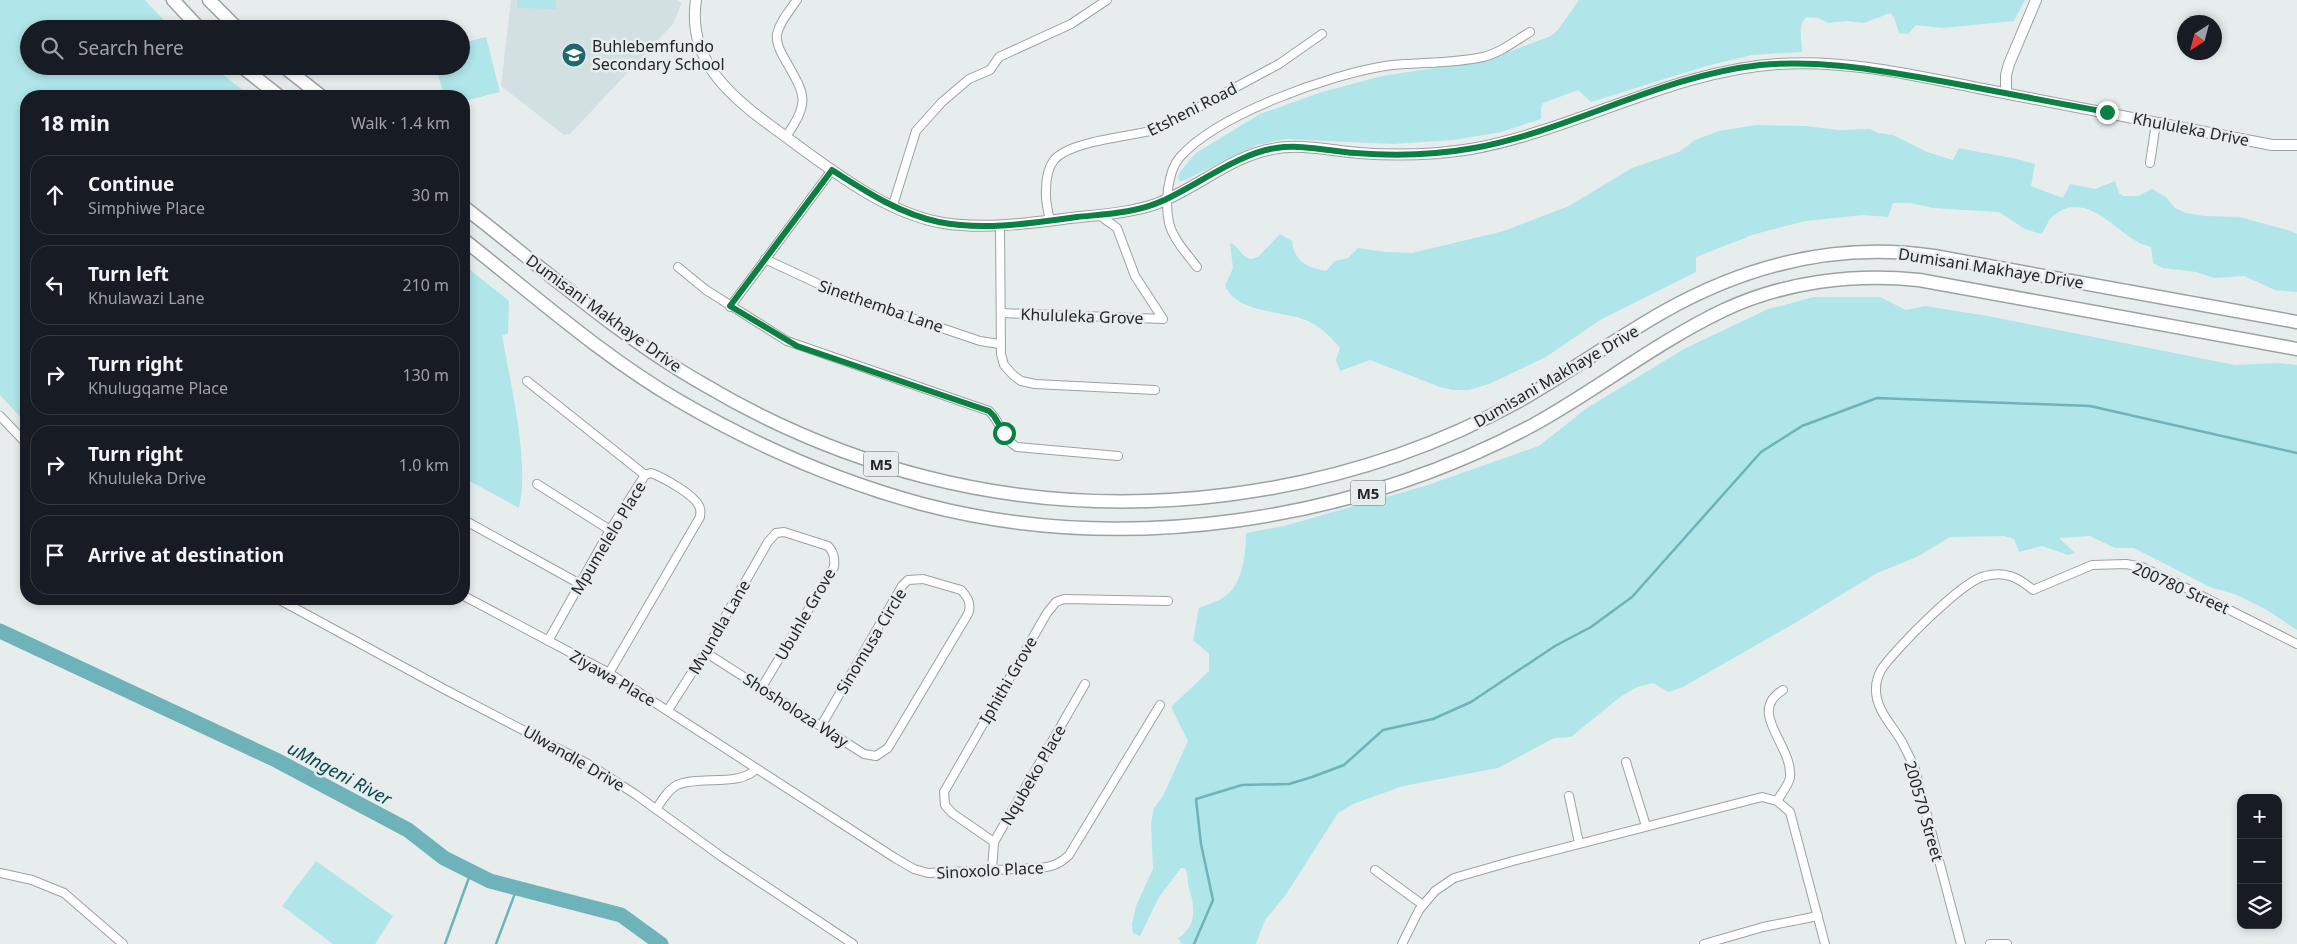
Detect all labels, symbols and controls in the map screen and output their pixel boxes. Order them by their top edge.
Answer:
north arrow [2177,15,2222,60]
search box [20,20,470,75]
icon: search [38,34,66,62]
text: Search here [78,35,184,61]
place label: Buhlebemfundo Secondary School [592,35,725,75]
school or university icon: Buhlebemfundo Secondary School [561,42,587,68]
street label: Etsheni Road [1143,77,1241,141]
route end [2096,101,2119,124]
street label: Khululeka Drive [2131,107,2251,151]
text: 18 min [40,109,110,137]
text: Walk · 1.4 km [351,112,450,134]
text: Continue [88,171,174,197]
icon: ahead [41,181,69,209]
text: 30 m [412,184,449,206]
text: Simphiwe Place [88,197,205,219]
street label: Dumisani Makhaye Drive [1897,242,2085,294]
street label: Dumisani Makhaye Drive [522,249,686,377]
text: Turn left [88,261,169,287]
icon: left [41,271,69,299]
text: 210 m [402,274,449,296]
street label: Sinethemba Lane [816,274,946,338]
text: Khulawazi Lane [88,287,204,309]
street label: Khululeka Grove [1020,303,1144,329]
street label: Dumisani Makhaye Drive [1469,320,1643,432]
text: Turn right [88,351,183,377]
icon: right [41,361,69,389]
text: 130 m [402,364,449,386]
text: Khulugqame Place [88,377,228,399]
route start [993,422,1016,445]
text: Turn right [88,441,183,467]
icon: right [41,451,69,479]
road number: M5 [864,452,898,476]
text: 1.0 km [399,454,449,476]
text: Khululeka Drive [88,467,206,489]
street label: Mpumelelo Place [565,477,651,599]
road number: M5 [1350,480,1386,506]
icon: arrive [41,541,69,569]
text: Arrive at destination [88,542,284,568]
street label: 200780 Street [2129,557,2233,619]
street label: Ubuhle Grove [770,564,840,664]
street label: Mvundla Lane [683,576,755,678]
street label: Sinomusa Circle [831,584,911,698]
street label: Iphithi Grove [974,632,1042,728]
street label: Ziyawa Place [566,645,660,711]
street label: Shosholoza Way [739,668,854,753]
street label: Ulwandle Drive [519,720,629,796]
street label: Nqubeko Place [995,721,1071,829]
water label: uMngeni River [284,735,397,811]
street label: 200570 Street [1899,758,1949,864]
map controls [2237,794,2282,929]
button: + [2237,794,2282,839]
button: − [2237,839,2282,884]
street label: Sinoxolo Place [936,856,1044,884]
button: layers [2237,884,2282,929]

